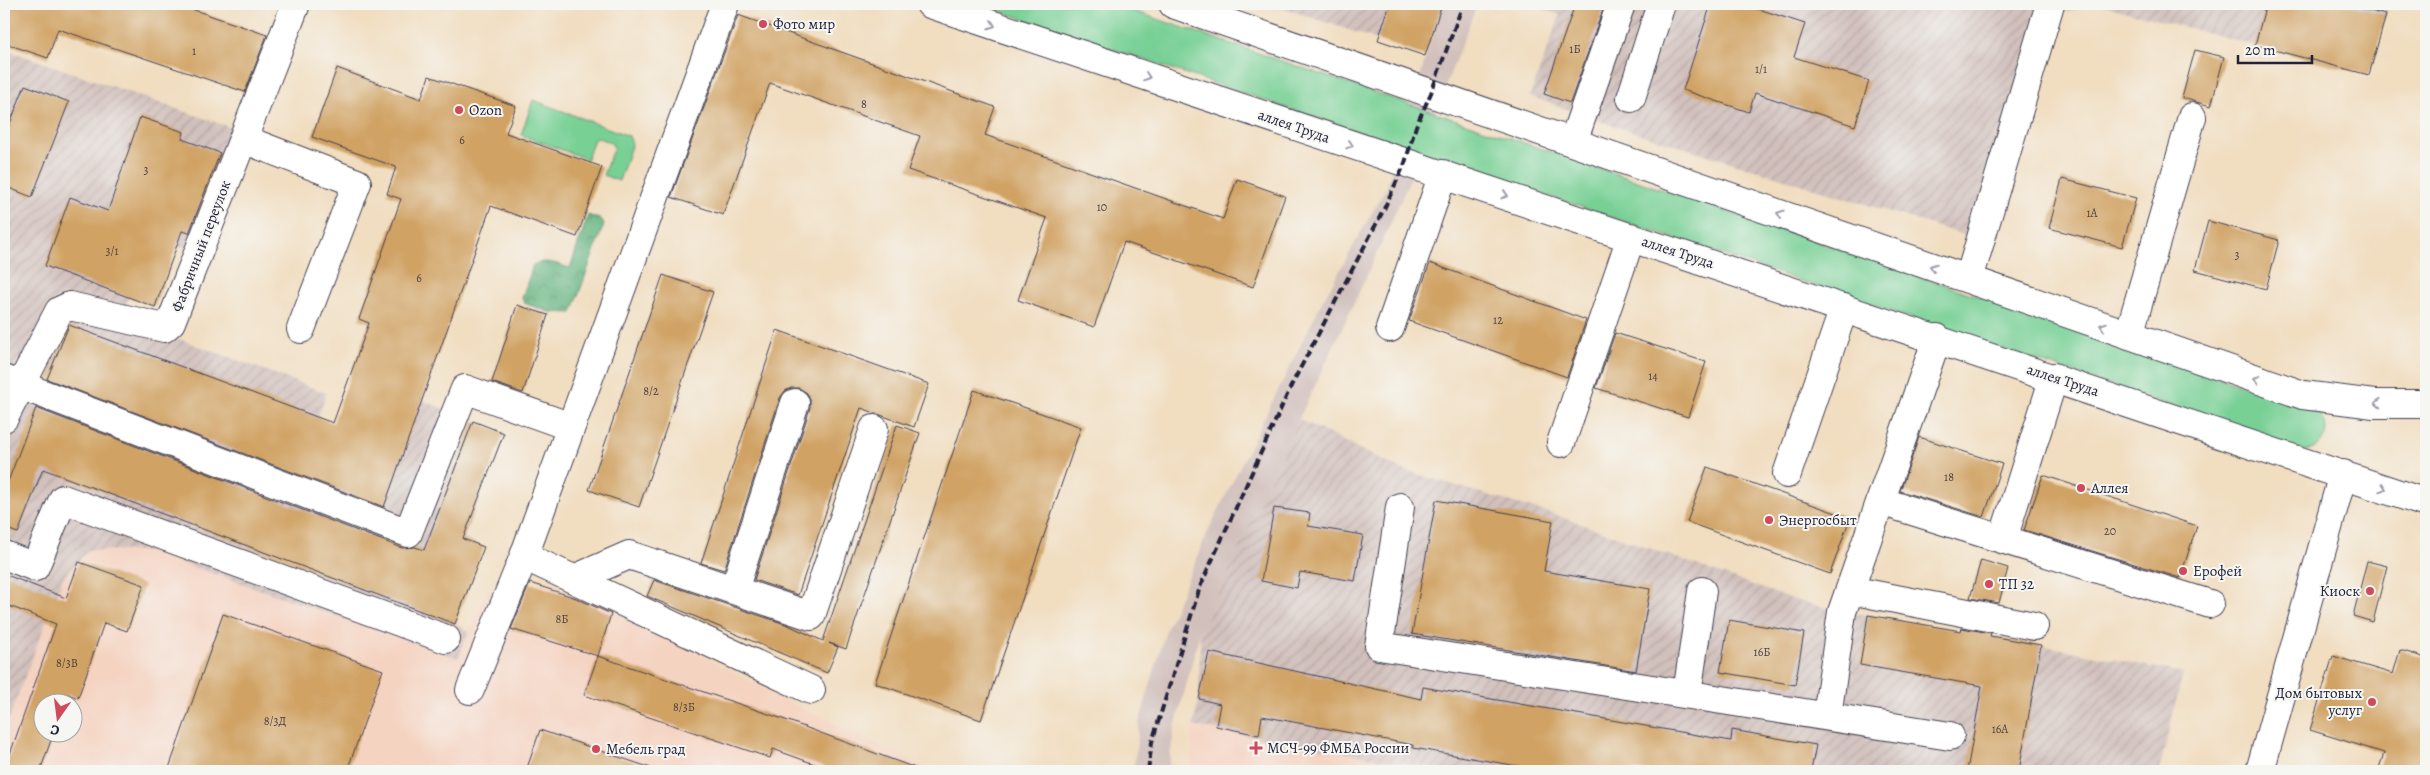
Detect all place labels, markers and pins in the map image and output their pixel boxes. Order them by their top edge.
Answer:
place label: Фото мир [773,14,835,34]
marker: Фото мир [757,18,769,30]
place label: Ozon [469,100,502,120]
marker: Ozon [453,104,465,116]
place label: Аллея [2090,478,2128,498]
marker: Аллея [2075,482,2087,494]
place label: Энергосбыт [1779,510,1857,530]
marker: Энергосбыт [1763,514,1775,526]
place label: Ерофей [2193,561,2242,581]
marker: Ерофей [2177,565,2189,577]
place label: ТП 32 [1999,574,2034,594]
marker: ТП 32 [1983,578,1995,590]
place label: Киоск [2320,581,2360,601]
marker: Киоск [2364,585,2376,597]
place label: Дом бытовых услуг [2275,683,2363,720]
marker: Дом бытовых услуг [2366,696,2378,708]
place label: МСЧ-99 ФМБА России [1267,738,1409,758]
place label: Мебель град [606,739,685,759]
marker: МСЧ-99 ФМБА России [1249,741,1263,755]
marker: Мебель град [590,743,602,755]

